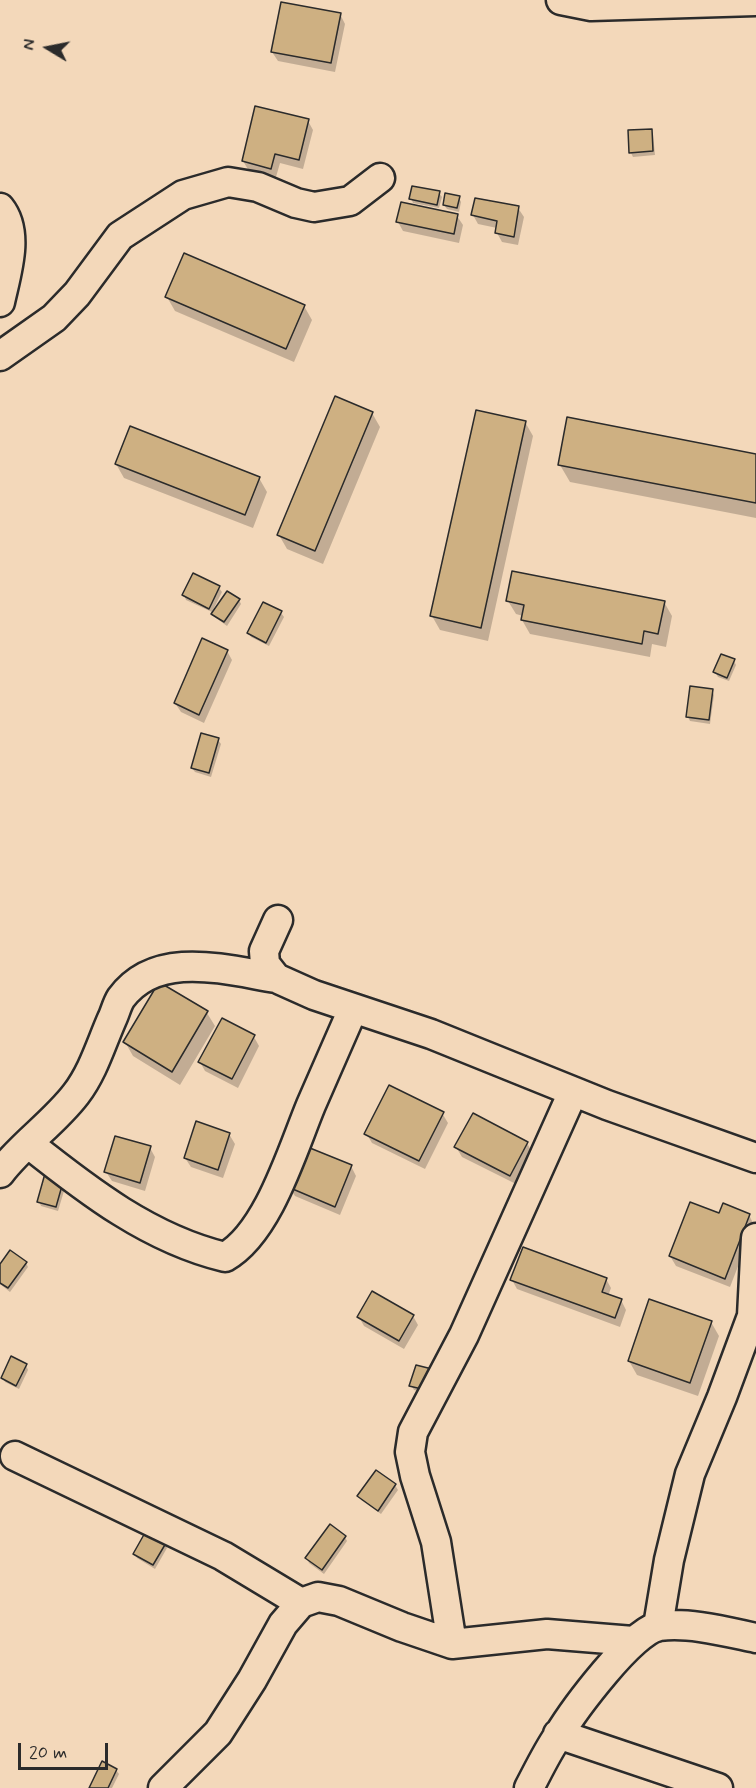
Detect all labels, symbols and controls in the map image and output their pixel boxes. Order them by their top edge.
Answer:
north arrow [18,18,78,78]
text: N [19,38,41,52]
scale bar [21,1731,111,1769]
text: 20 m [29,1741,67,1765]

